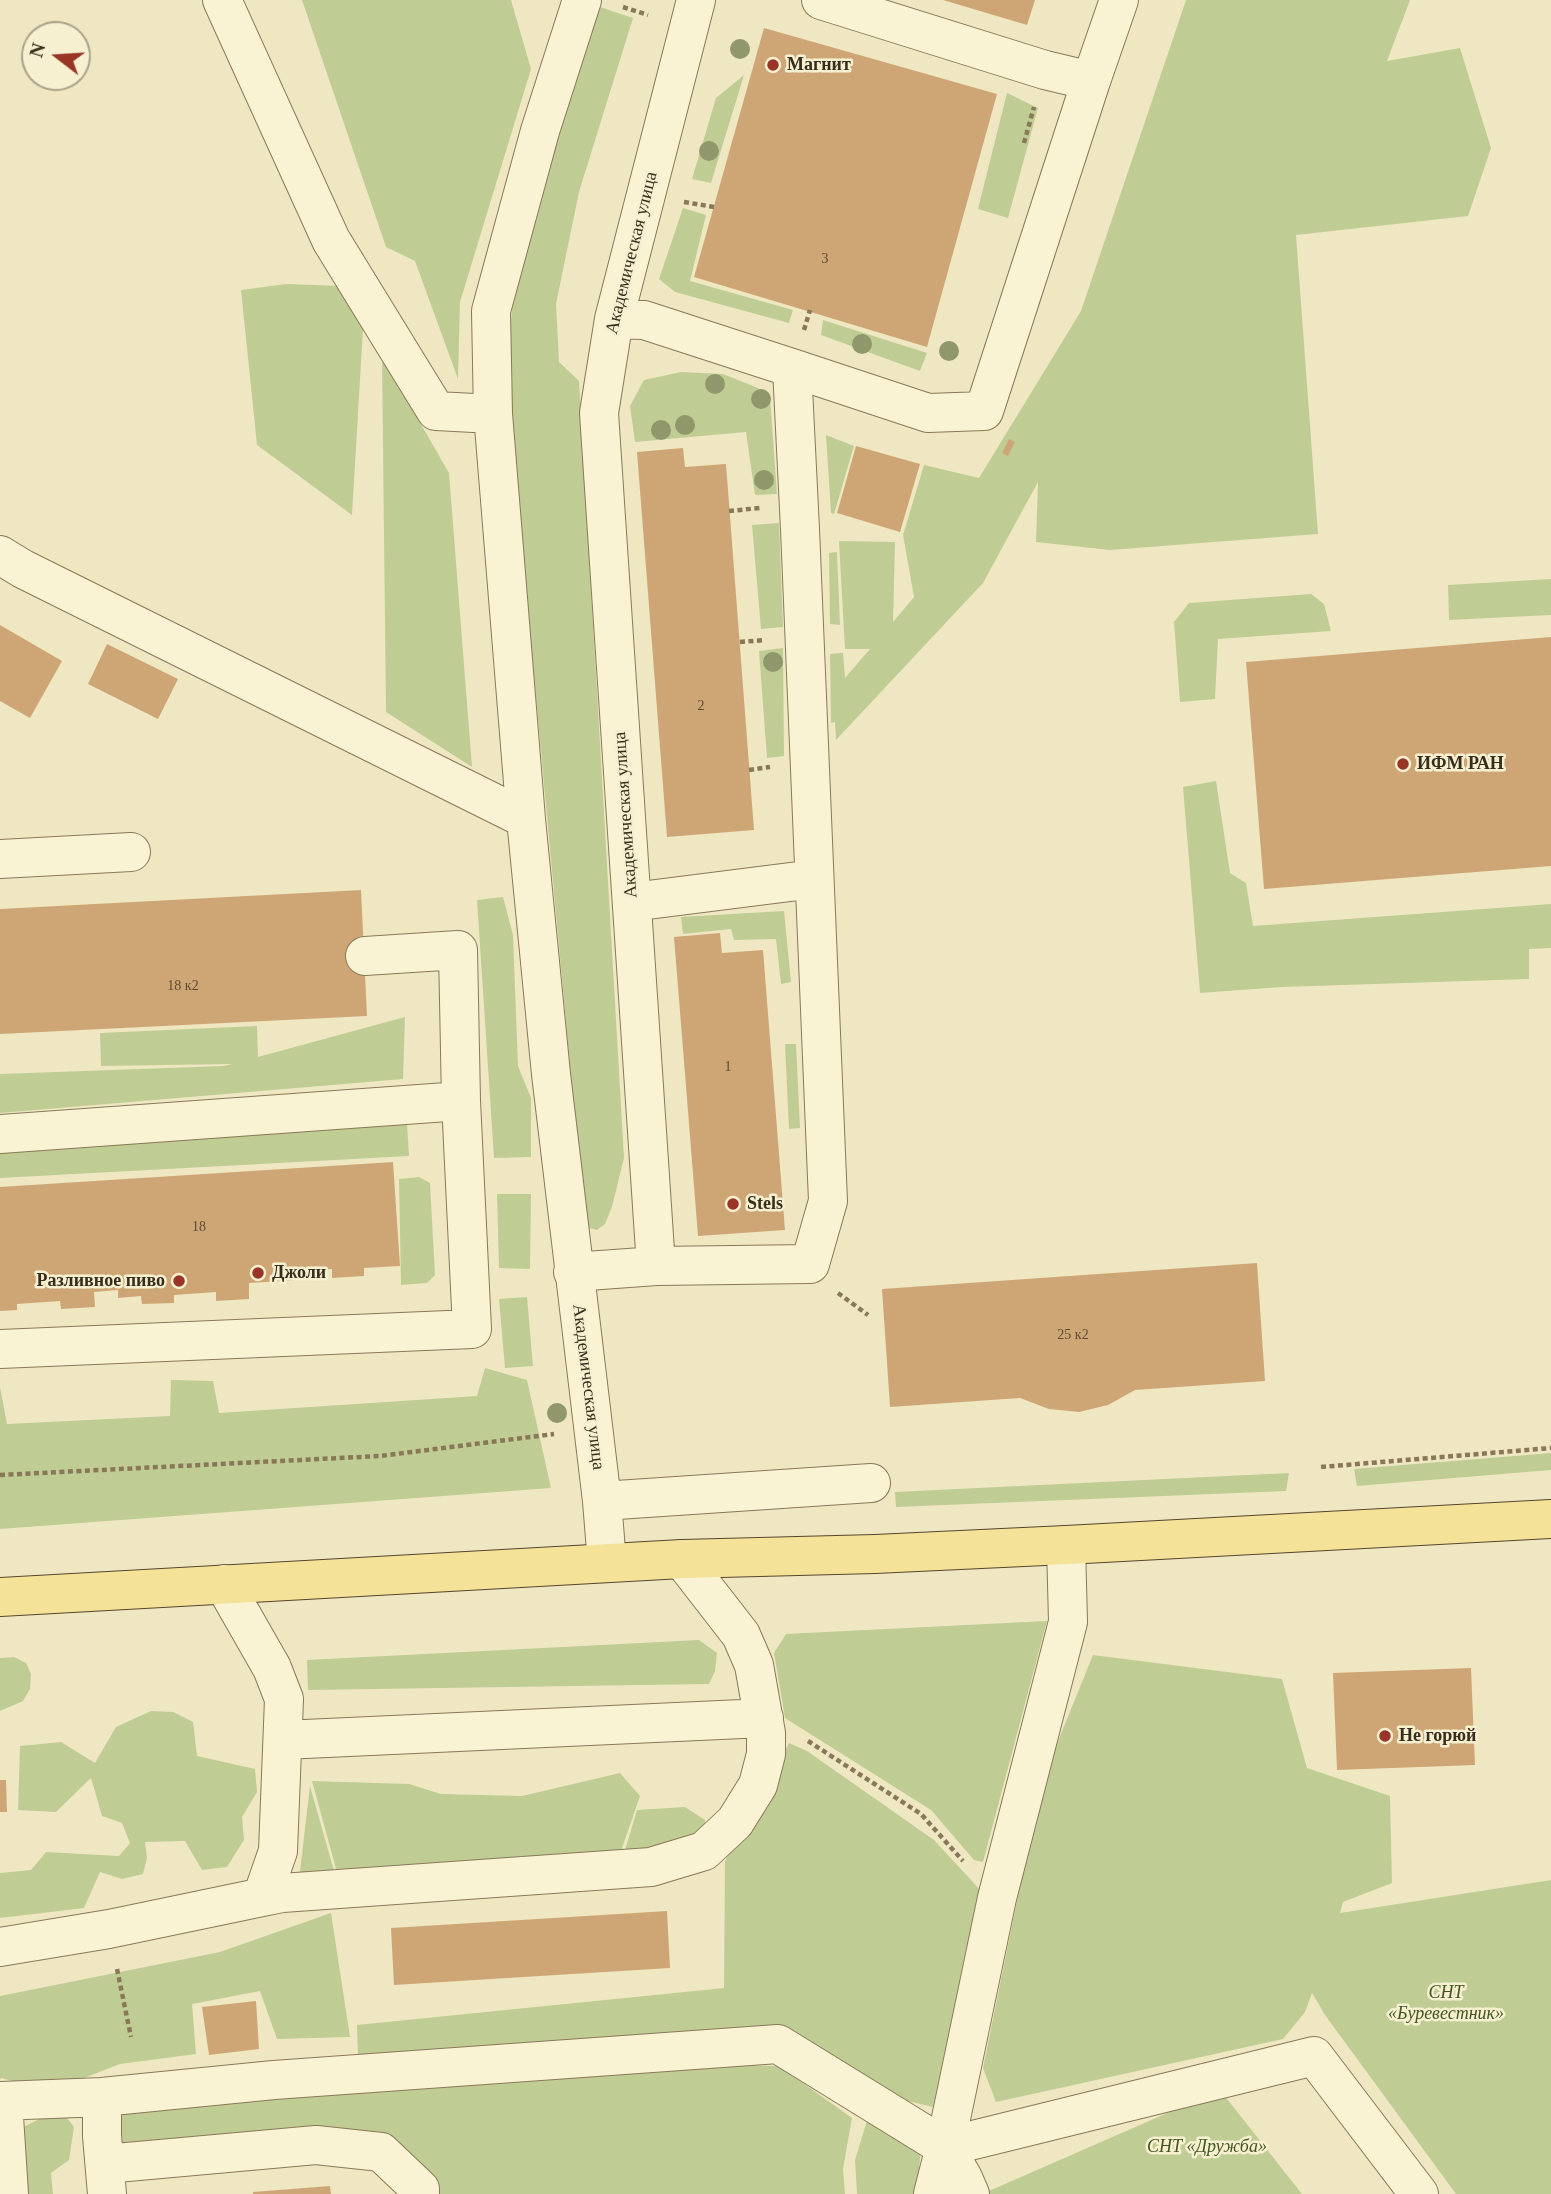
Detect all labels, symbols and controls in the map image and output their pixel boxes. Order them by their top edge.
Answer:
north arrow [21,21,91,91]
text: N [25,41,49,60]
place label: Магнит [787,54,851,76]
marker: Магнит [765,57,781,73]
street label: Академическая улица [601,169,663,337]
house number: 3 [822,251,828,267]
house number: 2 [698,698,704,714]
street label: Академическая улица [609,731,643,899]
place label: ИФМ РАН [1417,753,1504,775]
marker: ИФМ РАН [1395,756,1411,772]
house number: 18 к2 [167,978,199,994]
house number: 1 [724,1059,732,1075]
place label: Stels [747,1193,783,1215]
marker: Stels [725,1196,741,1212]
house number: 18 [192,1219,206,1235]
place label: Джоли [272,1262,326,1284]
marker: Джоли [250,1265,266,1281]
place label: Разливное пиво [36,1270,165,1292]
marker: Разливное пиво [171,1273,187,1289]
street label: Академическая улица [567,1303,609,1471]
house number: 25 к2 [1057,1327,1089,1343]
place label: Не горюй [1399,1725,1476,1747]
marker: Не горюй [1377,1728,1393,1744]
park label: СНТ «Буревестник» [1388,1982,1504,2024]
park label: СНТ «Дружба» [1147,2136,1267,2158]

